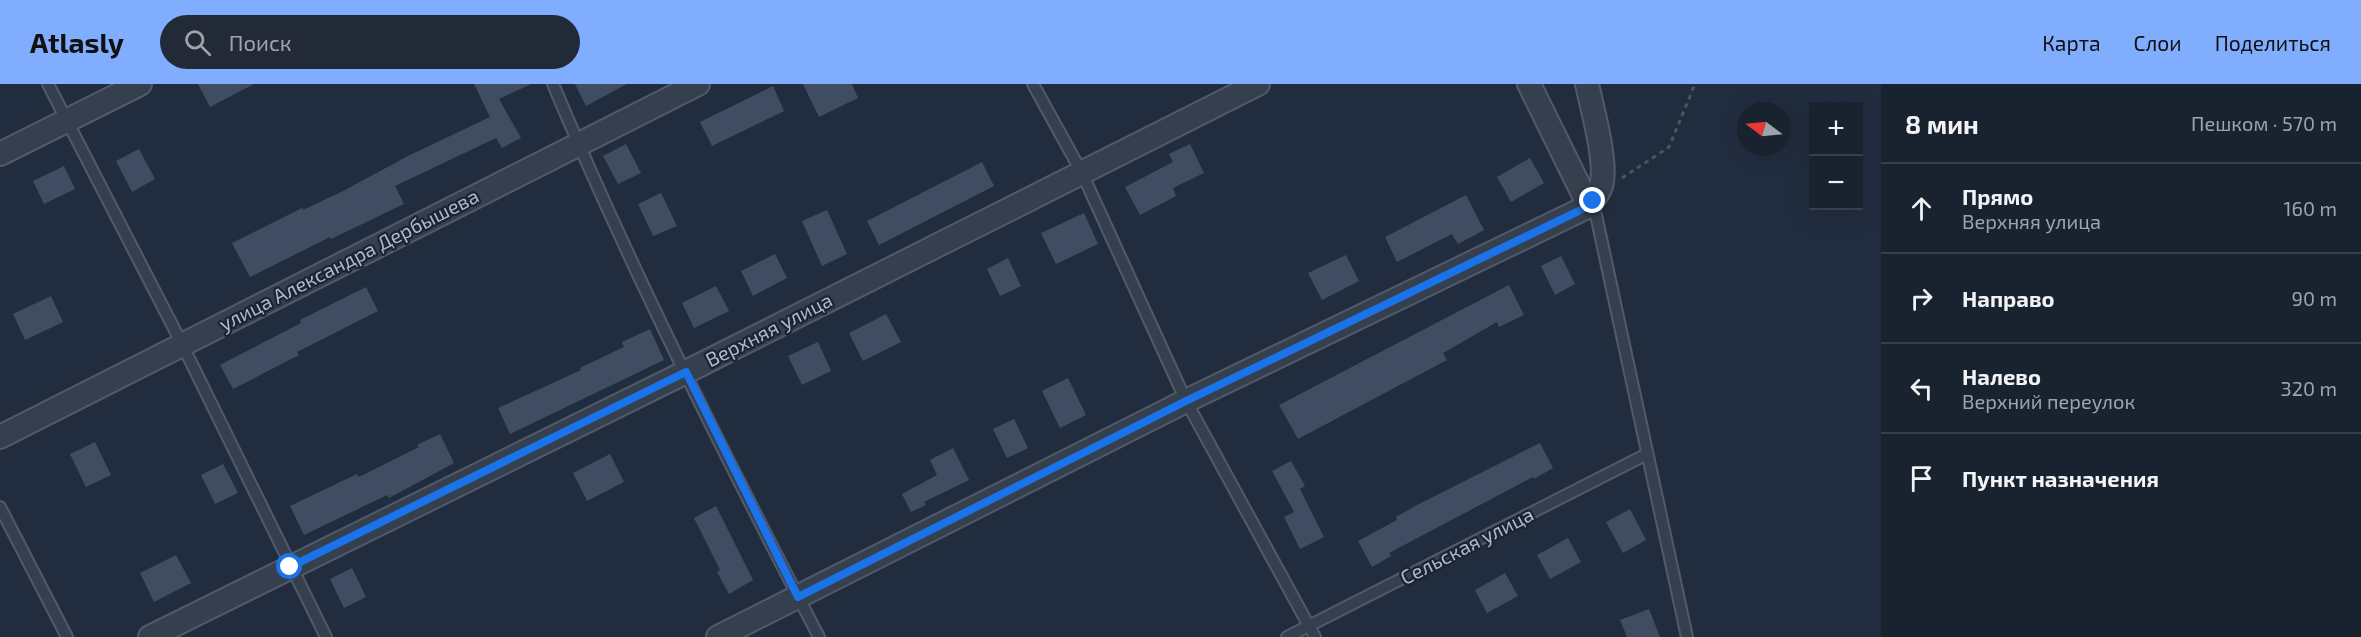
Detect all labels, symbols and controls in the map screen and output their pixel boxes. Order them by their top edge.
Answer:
search box [160,15,580,69]
text: Atlasly [30,25,124,59]
icon: search [181,26,214,59]
text: Поиск [229,29,292,55]
text: Карта [2042,30,2101,55]
text: Слои [2134,30,2182,55]
text: Поделиться [2215,30,2331,55]
north arrow [1737,102,1791,156]
map controls [1809,102,1863,210]
button: + [1809,102,1863,156]
text: 8 мин [1905,108,1979,139]
text: Пешком · 570 m [2191,111,2337,135]
button: − [1809,156,1863,210]
street label: улица Александра Дербышева [215,183,483,336]
text: Прямо [1962,183,2033,209]
route end [1579,187,1605,213]
icon: ahead [1905,192,1938,225]
text: 160 m [2284,196,2337,220]
text: Верхняя улица [1962,209,2101,233]
icon: right [1905,282,1938,315]
text: Направо [1962,285,2055,311]
text: 90 m [2292,286,2337,310]
street label: Верхняя улица [701,287,836,372]
text: Налево [1962,363,2041,389]
icon: left [1905,372,1938,405]
text: 320 m [2281,376,2337,400]
text: Верхний переулок [1962,389,2135,413]
icon: arrive [1905,462,1938,495]
text: Пункт назначения [1962,465,2159,491]
street label: Сельская улица [1396,501,1538,590]
route start [276,553,302,579]

